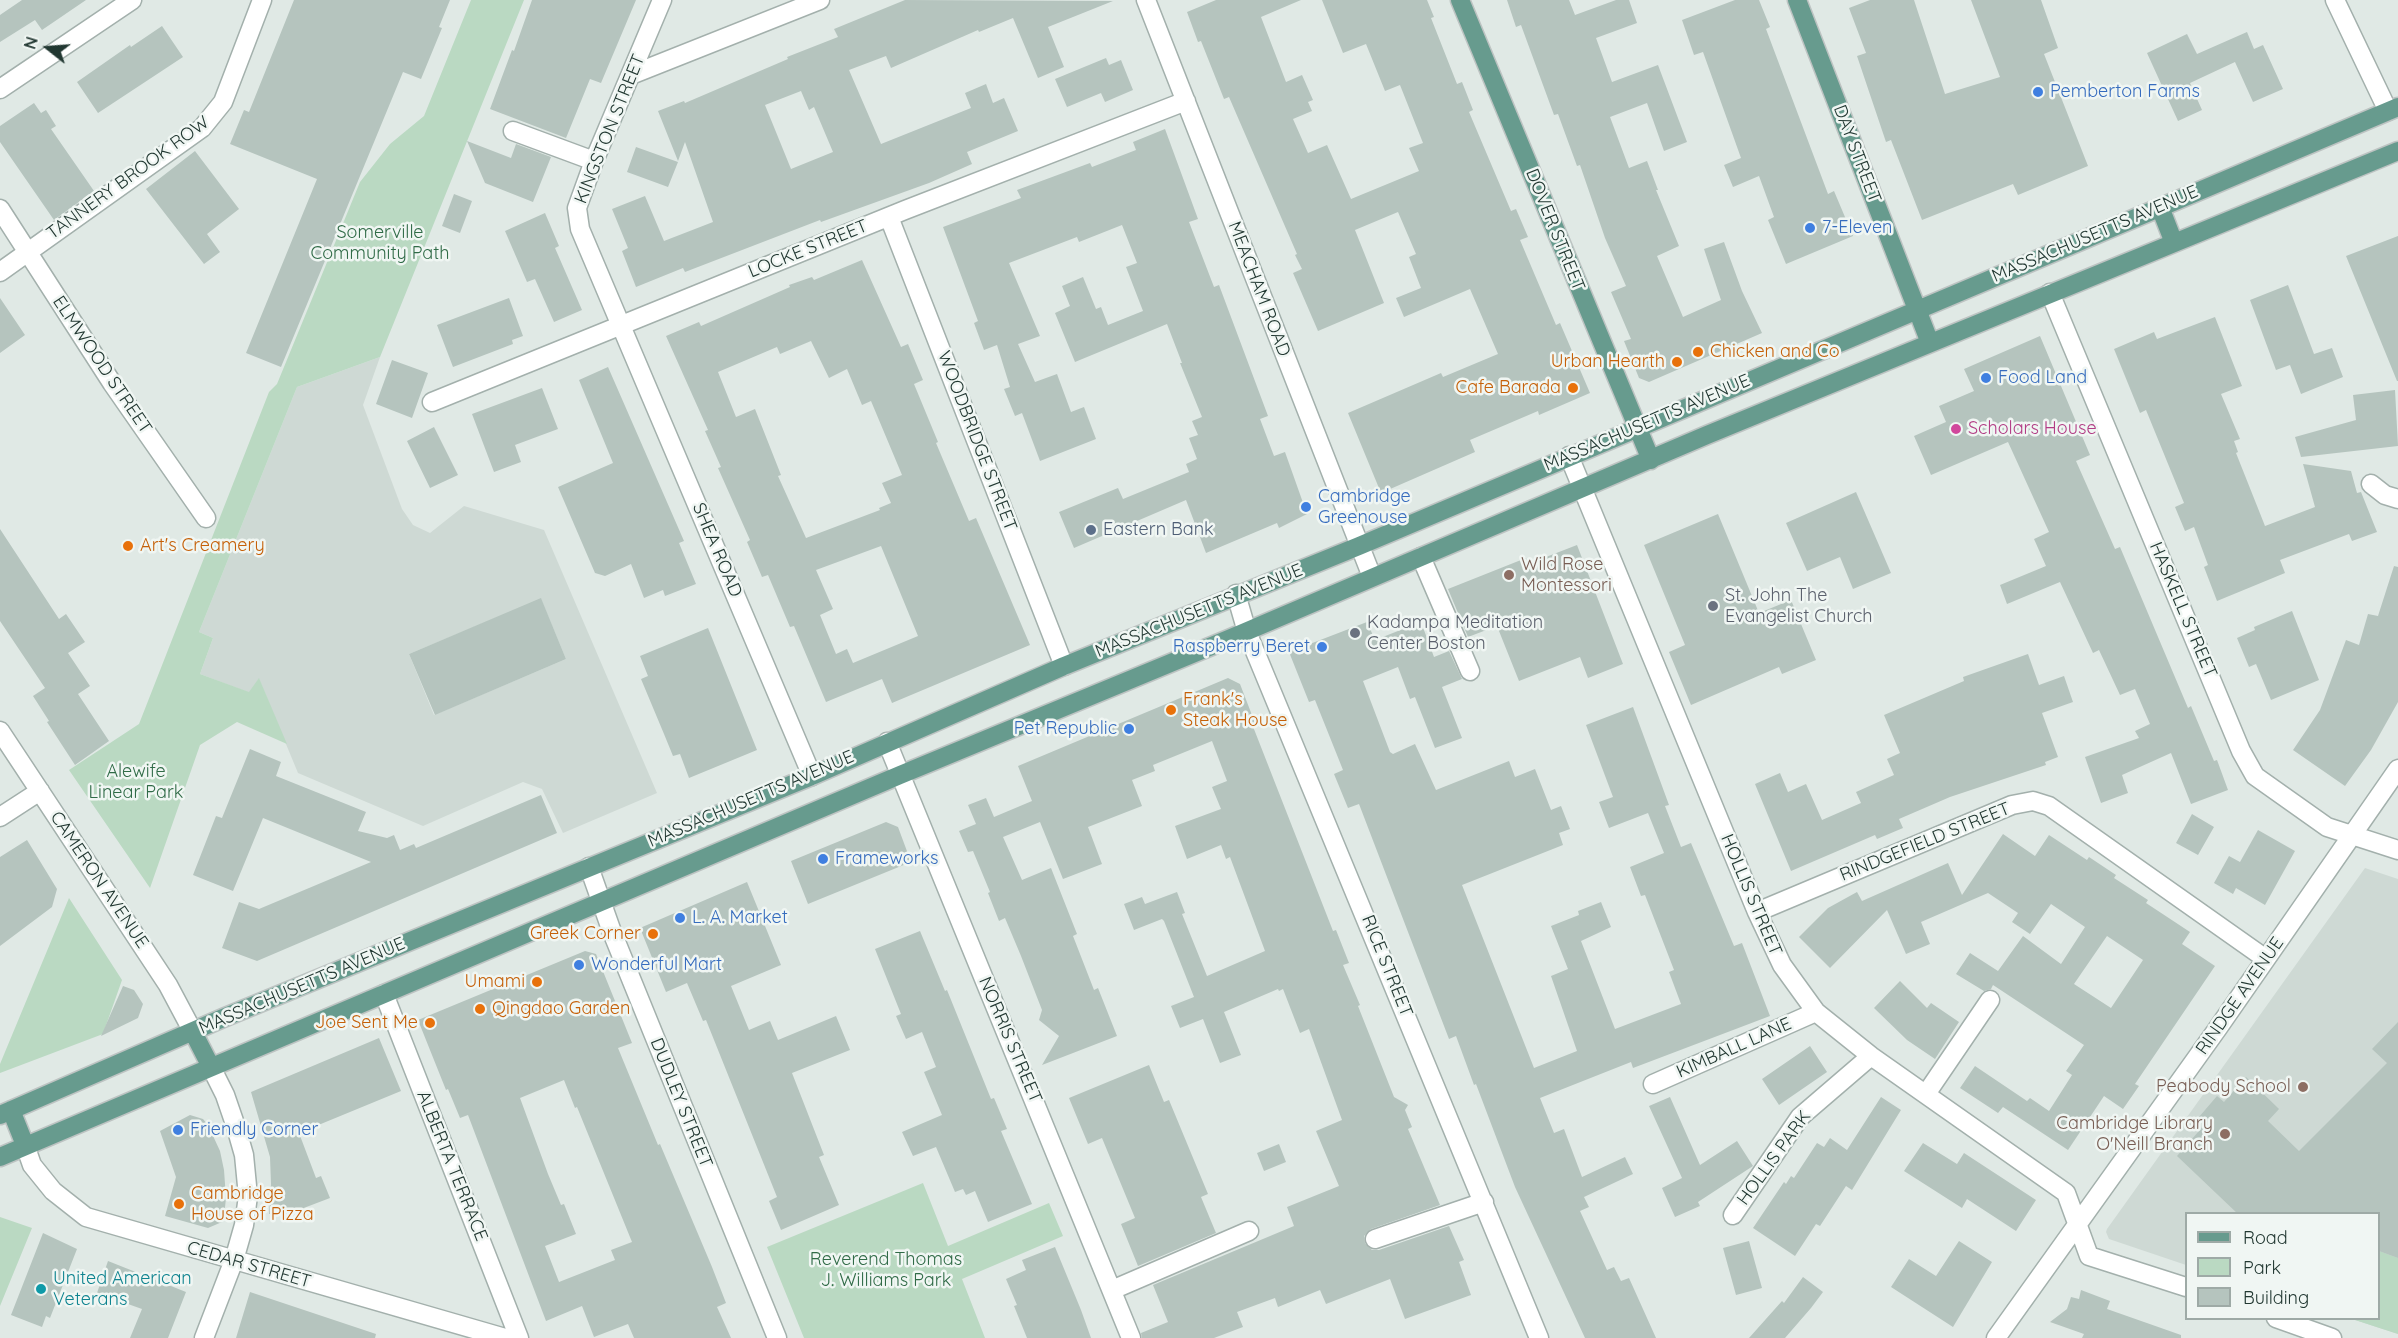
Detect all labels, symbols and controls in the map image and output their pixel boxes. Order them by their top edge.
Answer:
north arrow [18,18,78,78]
text: N [20,34,42,51]
street label: KINGSTON STREET [570,51,650,207]
place label: Pemberton Farms [2050,81,2200,103]
marker: Pemberton Farms [2031,85,2045,99]
street label: DAY STREET [1828,102,1886,206]
street label: TANNERY BROOK ROW [42,112,214,244]
street label: DOVER STREET [1521,166,1589,294]
street label: MASSACHUSETTS AVENUE [1989,181,2201,287]
street label: LOCKE STREET [745,215,871,283]
place label: 7-Eleven [1822,217,1893,239]
street label: MEACHAM ROAD [1223,218,1295,360]
marker: 7-Eleven [1803,221,1817,235]
park label: Somerville Community Path [310,222,450,264]
street label: ELMWOOD STREET [48,292,156,438]
place label: Chicken and Co [1710,341,1840,363]
marker: Chicken and Co [1691,345,1705,359]
street label: WOODBRIDGE STREET [933,348,1021,534]
place label: Urban Hearth [1551,351,1665,373]
marker: Urban Hearth [1670,355,1684,369]
place label: Food Land [1998,367,2087,389]
street label: MASSACHUSETTS AVENUE [1541,370,1753,476]
marker: Food Land [1979,371,1993,385]
place label: Cafe Barada [1455,377,1561,399]
marker: Cafe Barada [1566,381,1580,395]
place label: Scholars House [1968,418,2097,440]
marker: Scholars House [1949,422,1963,436]
place label: Cambridge Greenouse [1318,486,1411,528]
street label: SHEA ROAD [688,500,746,600]
marker: Cambridge Greenouse [1299,500,1313,514]
place label: Eastern Bank [1103,519,1214,541]
marker: Eastern Bank [1084,523,1098,537]
place label: Art's Creamery [140,535,265,557]
marker: Art's Creamery [121,539,135,553]
street label: HASKELL STREET [2145,539,2221,681]
place label: Wild Rose Montessori [1521,554,1612,596]
street label: MASSACHUSETTS AVENUE [1092,559,1306,663]
marker: Wild Rose Montessori [1502,568,1516,582]
place label: St. John The Evangelist Church [1725,585,1873,628]
marker: St. John The Evangelist Church [1706,599,1720,613]
place label: Kadampa Meditation Center Boston [1367,612,1543,654]
marker: Kadampa Meditation Center Boston [1348,626,1362,640]
place label: Raspberry Beret [1173,636,1310,658]
marker: Raspberry Beret [1315,640,1329,654]
place label: Frank's Steak House [1183,689,1288,732]
marker: Frank's Steak House [1164,703,1178,717]
place label: Pet Republic [1014,718,1117,740]
marker: Pet Republic [1122,722,1136,736]
street label: MASSACHUSETTS AVENUE [645,746,857,852]
park label: Alewife Linear Park [89,761,183,804]
street label: RINDGEFIELD STREET [1837,798,2013,886]
street label: CAMERON AVENUE [45,807,153,953]
street label: HOLLIS STREET [1716,831,1786,959]
place label: Frameworks [835,848,939,870]
marker: Frameworks [816,852,830,866]
place label: L. A. Market [692,907,788,929]
marker: L. A. Market [673,911,687,925]
street label: RICE STREET [1357,912,1417,1020]
place label: Greek Corner [530,923,641,945]
marker: Greek Corner [646,927,660,941]
street label: MASSACHUSETTS AVENUE [196,933,408,1039]
street label: RINDGE AVENUE [2191,933,2289,1059]
place label: Wonderful Mart [591,954,722,976]
marker: Wonderful Mart [572,958,586,972]
place label: Umami [465,971,525,993]
street label: NORRIS STREET [974,974,1046,1106]
marker: Umami [530,975,544,989]
place label: Qingdao Garden [492,998,630,1020]
marker: Qingdao Garden [473,1002,487,1016]
place label: Joe Sent Me [315,1012,418,1034]
street label: KIMBALL LANE [1673,1013,1795,1083]
marker: Joe Sent Me [423,1016,437,1030]
street label: DUDLEY STREET [645,1035,717,1171]
place label: Peabody School [2156,1076,2291,1098]
marker: Peabody School [2296,1080,2310,1094]
street label: ALBERTA TERRACE [412,1088,492,1244]
street label: HOLLIS PARK [1733,1107,1815,1209]
place label: Cambridge Library O'Neill Branch [2056,1113,2213,1156]
place label: Friendly Corner [190,1119,318,1141]
marker: Friendly Corner [171,1123,185,1137]
marker: Cambridge Library O'Neill Branch [2218,1127,2232,1141]
place label: Cambridge House of Pizza [191,1183,314,1226]
marker: Cambridge House of Pizza [172,1197,186,1211]
legend [2185,1212,2380,1320]
text: Road [2243,1226,2288,1249]
street label: CEDAR STREET [185,1237,313,1293]
park label: Reverend Thomas J. Williams Park [810,1249,962,1292]
text: Park [2243,1256,2281,1279]
place label: United American Veterans [53,1268,192,1310]
marker: United American Veterans [34,1282,48,1296]
text: Building [2243,1286,2309,1309]

